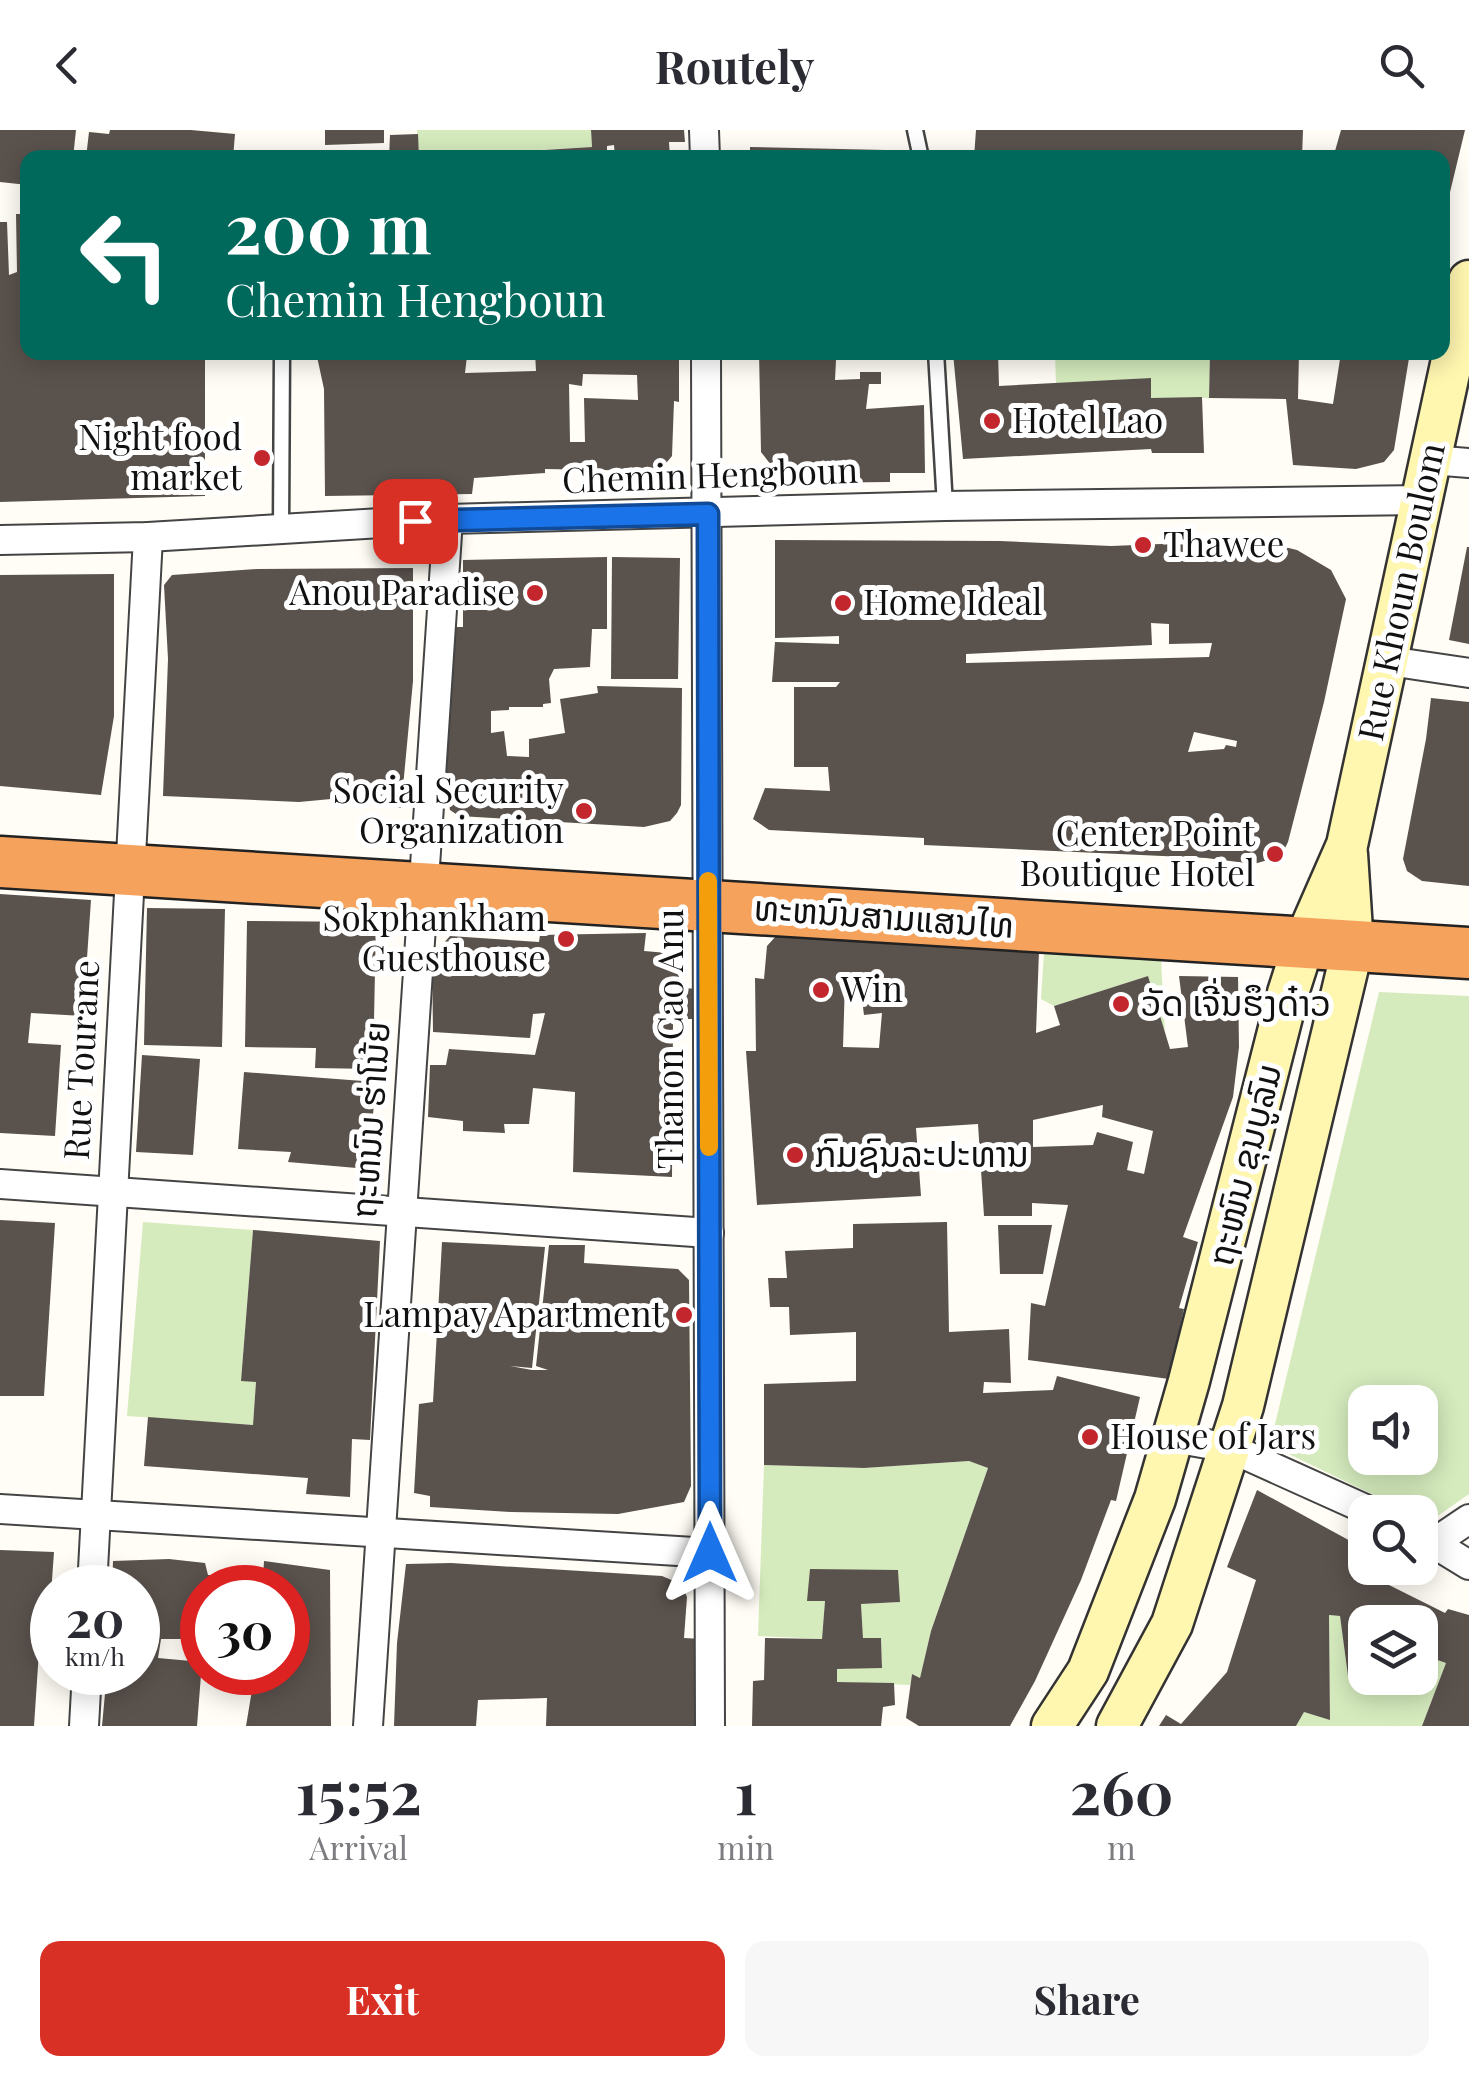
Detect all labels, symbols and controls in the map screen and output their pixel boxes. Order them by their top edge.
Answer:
text: Routely [655,35,814,95]
icon: back [40,38,95,93]
icon: search [1374,38,1429,93]
text: 200 m [225,178,432,272]
icon: left [60,190,190,320]
text: Chemin Hengboun [225,268,606,328]
place label: Hotel Lao [1012,395,1163,442]
marker: Hotel Lao [981,410,1003,432]
place label: Night food market [78,412,243,499]
street label: Rue Khoun Boulom [1345,438,1454,745]
street label: Chemin Hengboun [561,445,859,502]
marker: Night food market [251,447,273,469]
pin [373,479,458,564]
icon: arrive [388,494,443,549]
place label: Thawee [1163,519,1284,566]
marker: Thawee [1132,534,1154,556]
place label: Anou Paradise [288,567,515,614]
place label: Home Ideal [863,577,1042,624]
marker: Anou Paradise [524,582,546,604]
marker: Home Ideal [832,592,854,614]
place label: Social Security Organization [333,765,564,852]
marker: Social Security Organization [573,800,595,822]
place label: Center Point Boutique Hotel [1019,808,1256,895]
marker: Center Point Boutique Hotel [1264,843,1286,865]
street label: ທະຫນົນສາມແສນໄທ [753,882,1016,947]
place label: Sokphankham Guesthouse [322,893,546,980]
street label: Thanon Cao Anu [645,909,692,1169]
marker: Sokphankham Guesthouse [555,928,577,950]
street label: Rue Tourane [51,959,108,1161]
place label: Win [840,964,903,1011]
place label: ວັດ ເຈີ່ນຮຶງດ໋າວ [1141,978,1331,1025]
marker: Win [810,979,832,1001]
marker: ວັດ ເຈີ່ນຮຶງດ໋າວ [1110,993,1132,1015]
street label: ຖະຫນົນ ຮ່າໂນ້ຍ [338,1020,399,1220]
street label: ຖະໜົນ ຂຸນບູລົມ [1195,1058,1291,1271]
place label: ກົມຊົນລະປະທານ [815,1129,1029,1176]
marker: ກົມຊົນລະປະທານ [784,1144,806,1166]
place label: Lampay Apartment [363,1289,665,1336]
marker: Lampay Apartment [673,1304,695,1326]
map controls [1348,1385,1438,1695]
button: sound [1348,1385,1438,1475]
place label: House of Jars [1110,1411,1316,1458]
marker: House of Jars [1079,1426,1101,1448]
button: search [1348,1495,1438,1585]
position arrow [658,1501,762,1605]
speed limit sign: 30 [180,1565,310,1695]
text: 20 [66,1584,124,1651]
button: layers [1348,1605,1438,1695]
text: km/h [65,1639,125,1672]
text: 15:52 [296,1750,422,1830]
text: 1 [734,1750,757,1830]
text: 260 [1070,1750,1173,1830]
text: Arrival [309,1825,408,1868]
text: min [717,1825,774,1868]
text: m [1107,1825,1136,1868]
button: Exit [40,1941,725,2056]
button: Share [745,1941,1429,2056]

